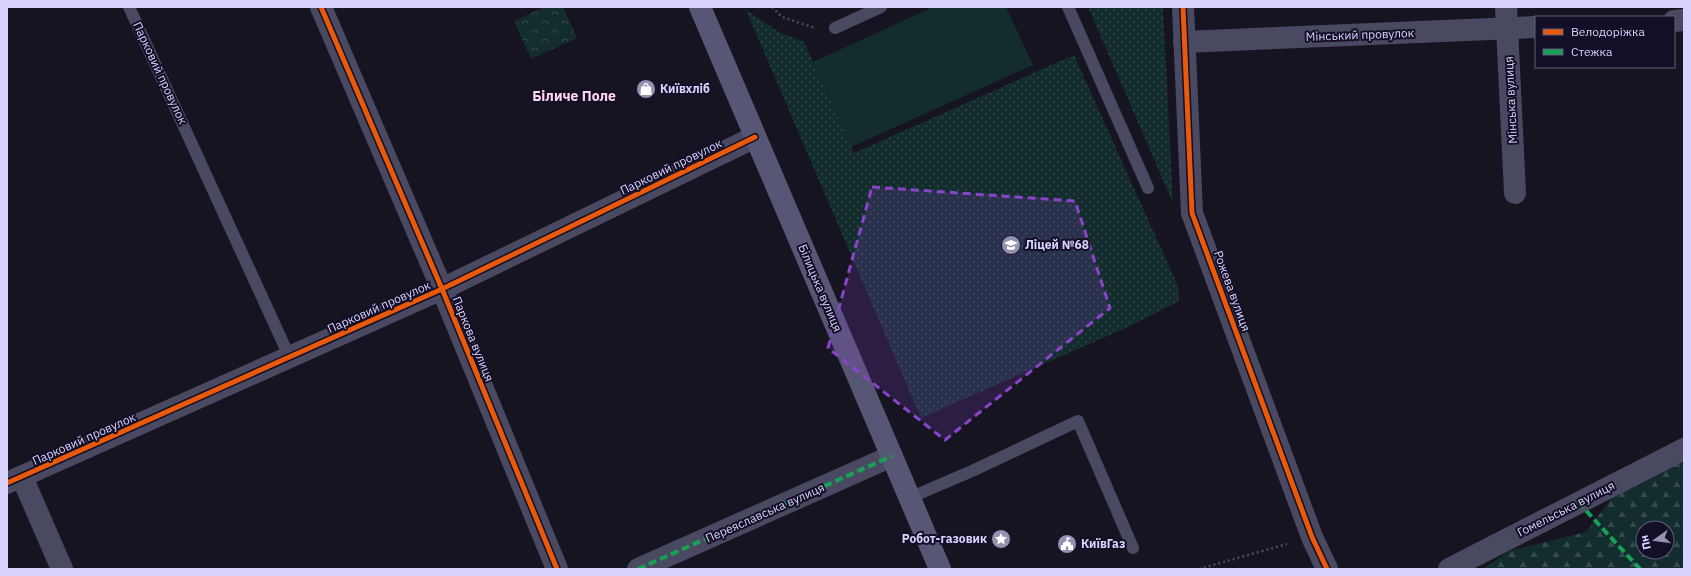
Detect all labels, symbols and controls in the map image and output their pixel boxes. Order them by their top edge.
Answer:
legend [1535,16,1675,68]
street label: Парковий провулок [130,19,191,127]
text: Велодоріжка [1571,24,1645,39]
street label: Мінський провулок [1305,25,1415,44]
text: Стежка [1571,44,1613,59]
street label: Мінська вулиця [1501,56,1520,144]
shop icon: Київхліб [635,78,657,100]
place label: Київхліб [660,81,710,96]
district label: Біличе Поле [532,87,616,105]
street label: Парковий провулок [617,135,725,198]
school or university icon: Ліцей №68 [1000,234,1022,256]
place label: Ліцей №68 [1025,237,1089,252]
street label: Білицька вулиця [795,242,846,334]
street label: Рожева вулиця [1211,248,1254,333]
street label: Парковий провулок [325,277,433,336]
street label: Паркова вулиця [450,294,497,384]
street label: Парковий провулок [30,409,138,468]
street label: Гомельська вулиця [1515,478,1617,540]
street label: Переяславська вулиця [703,480,827,546]
north arrow [1635,520,1675,560]
place icon: Робот-газовик [990,528,1012,550]
place label: Робот-газовик [902,531,987,546]
public building icon: КиївГаз [1056,533,1078,555]
text: Пн [1637,534,1654,551]
place label: КиївГаз [1081,536,1125,551]

